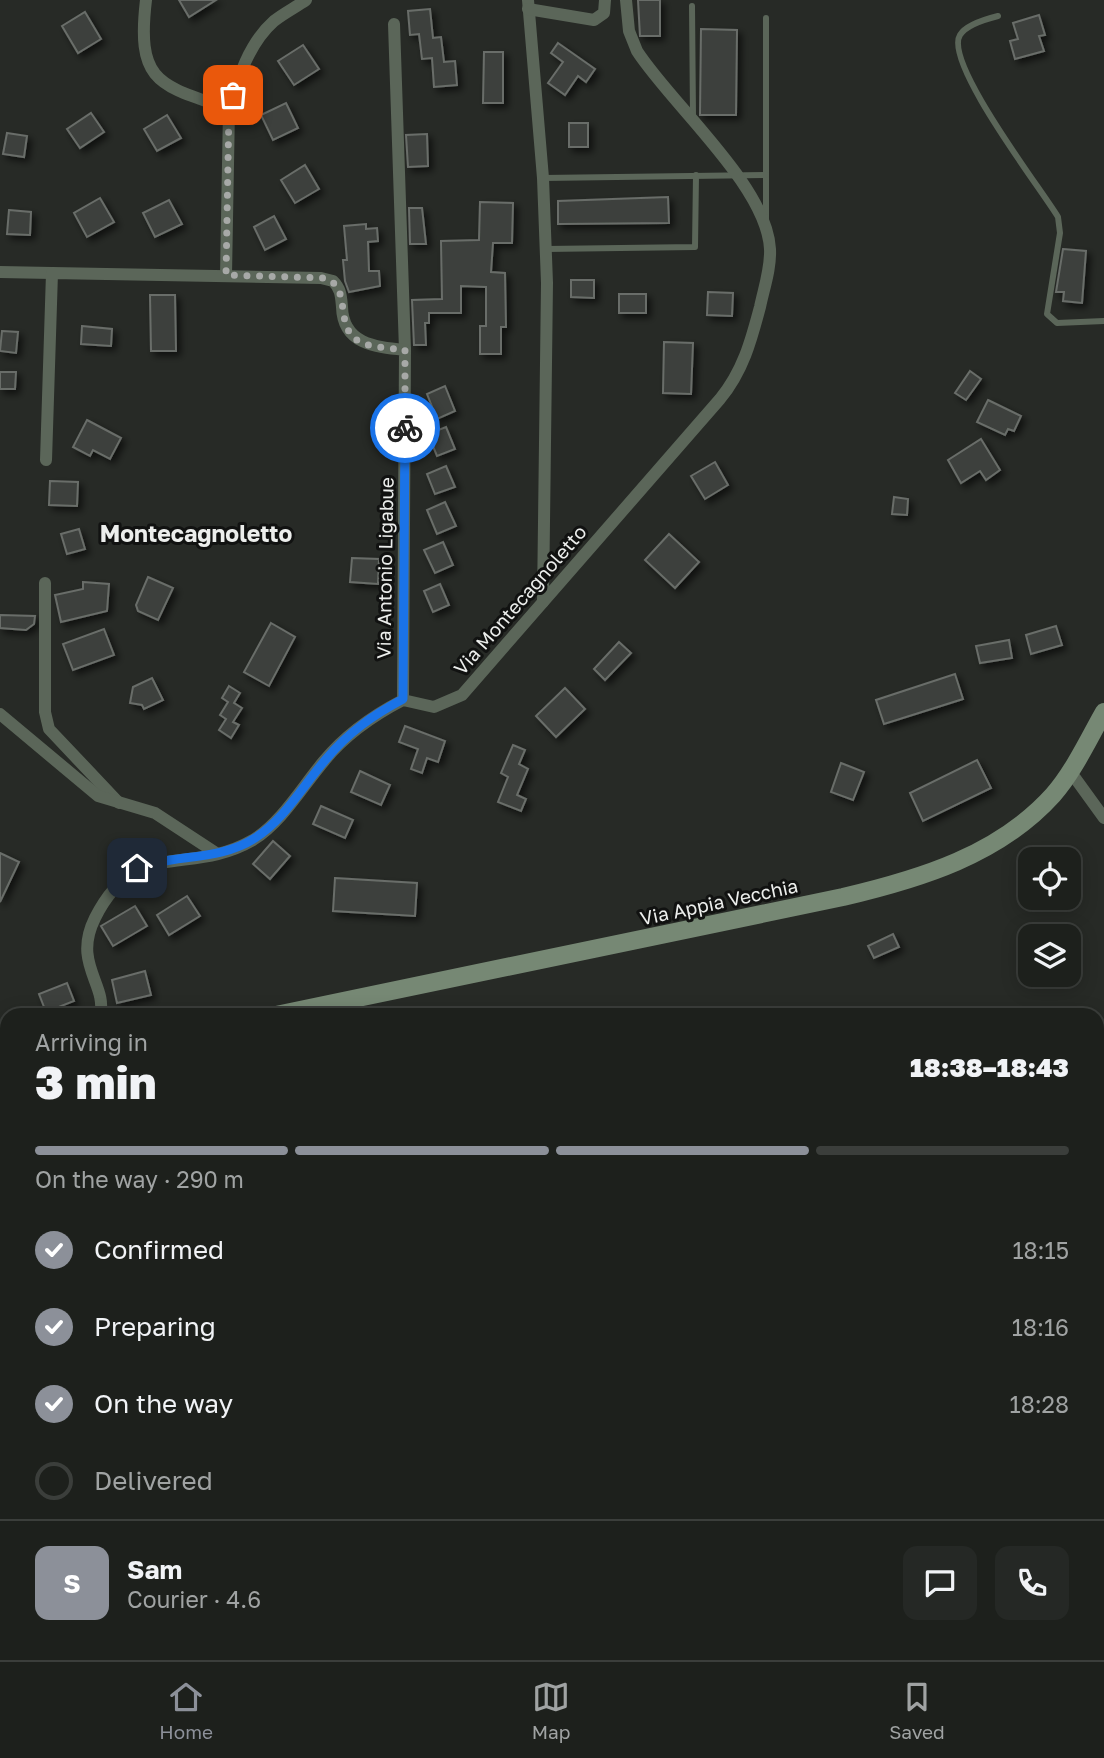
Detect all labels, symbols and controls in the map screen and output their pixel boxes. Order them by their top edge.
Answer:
pin [203,65,263,125]
icon: bag [214,76,252,114]
courier [370,393,440,463]
icon: bike [386,409,424,447]
street label: Via Antonio Ligabue [371,477,398,659]
district label: Montecagnoletto [100,519,292,547]
street label: Via Montecagnoletto [449,520,591,679]
pin [107,838,167,898]
map controls [1018,847,1081,987]
button: locate [1018,847,1081,910]
icon: home [118,849,156,887]
street label: Via Appia Vecchia [638,874,800,929]
button: layers [1018,924,1081,987]
text: Arriving in [35,1028,148,1056]
text: 18:38–18:43 [910,1052,1069,1083]
text: 3 min [35,1054,157,1109]
text: On the way · 290 m [35,1165,244,1193]
icon: check [35,1231,73,1269]
text: Confirmed [94,1234,224,1265]
text: 18:15 [1012,1236,1069,1264]
icon: check [35,1308,73,1346]
text: Preparing [94,1311,216,1342]
text: 18:16 [1012,1313,1069,1341]
icon: check [35,1385,73,1423]
text: On the way [94,1388,233,1419]
text: 18:28 [1010,1390,1069,1418]
text: Delivered [94,1465,213,1496]
button: chat [903,1546,977,1620]
button: phone [995,1546,1069,1620]
text: Sam [127,1554,182,1585]
text: S [63,1568,81,1599]
text: Courier · 4.6 [127,1585,261,1613]
tab: Home [159,1678,213,1743]
tab: Map [532,1678,570,1743]
tab: Saved [889,1678,945,1743]

